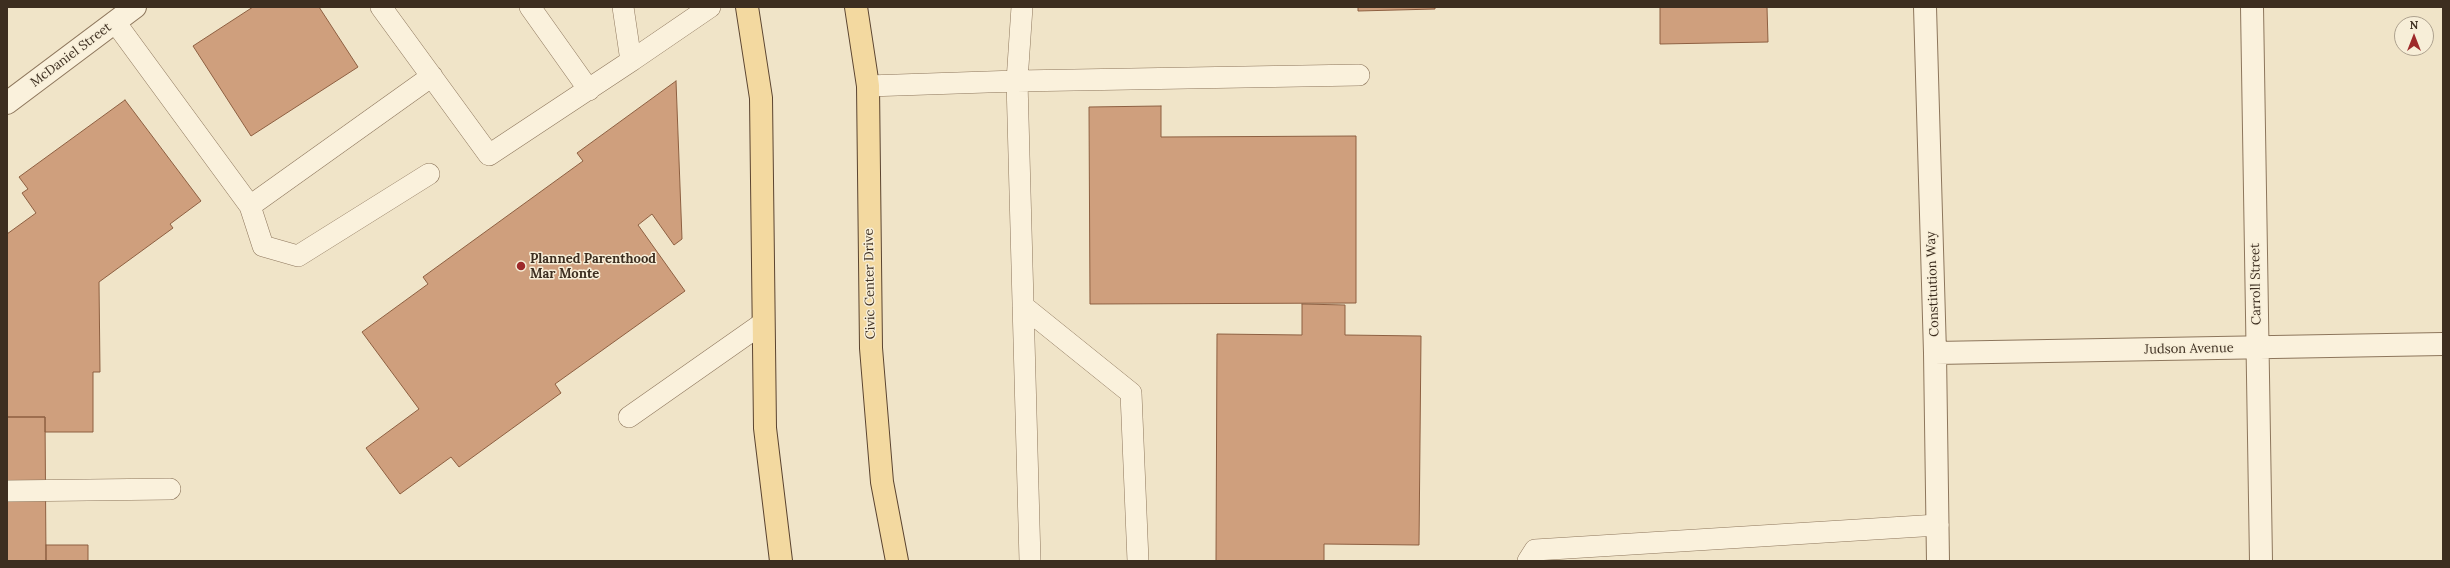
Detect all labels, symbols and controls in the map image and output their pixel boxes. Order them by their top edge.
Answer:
north arrow [2394,16,2434,56]
text: N [2410,18,2418,32]
street label: McDaniel Street [27,20,115,90]
street label: Civic Center Drive [861,228,879,340]
street label: Constitution Way [1923,231,1943,337]
street label: Carroll Street [2247,243,2265,325]
place label: Planned Parenthood Mar Monte [530,251,656,282]
marker: Planned Parenthood Mar Monte [515,260,527,272]
street label: Judson Avenue [2144,340,2234,358]

